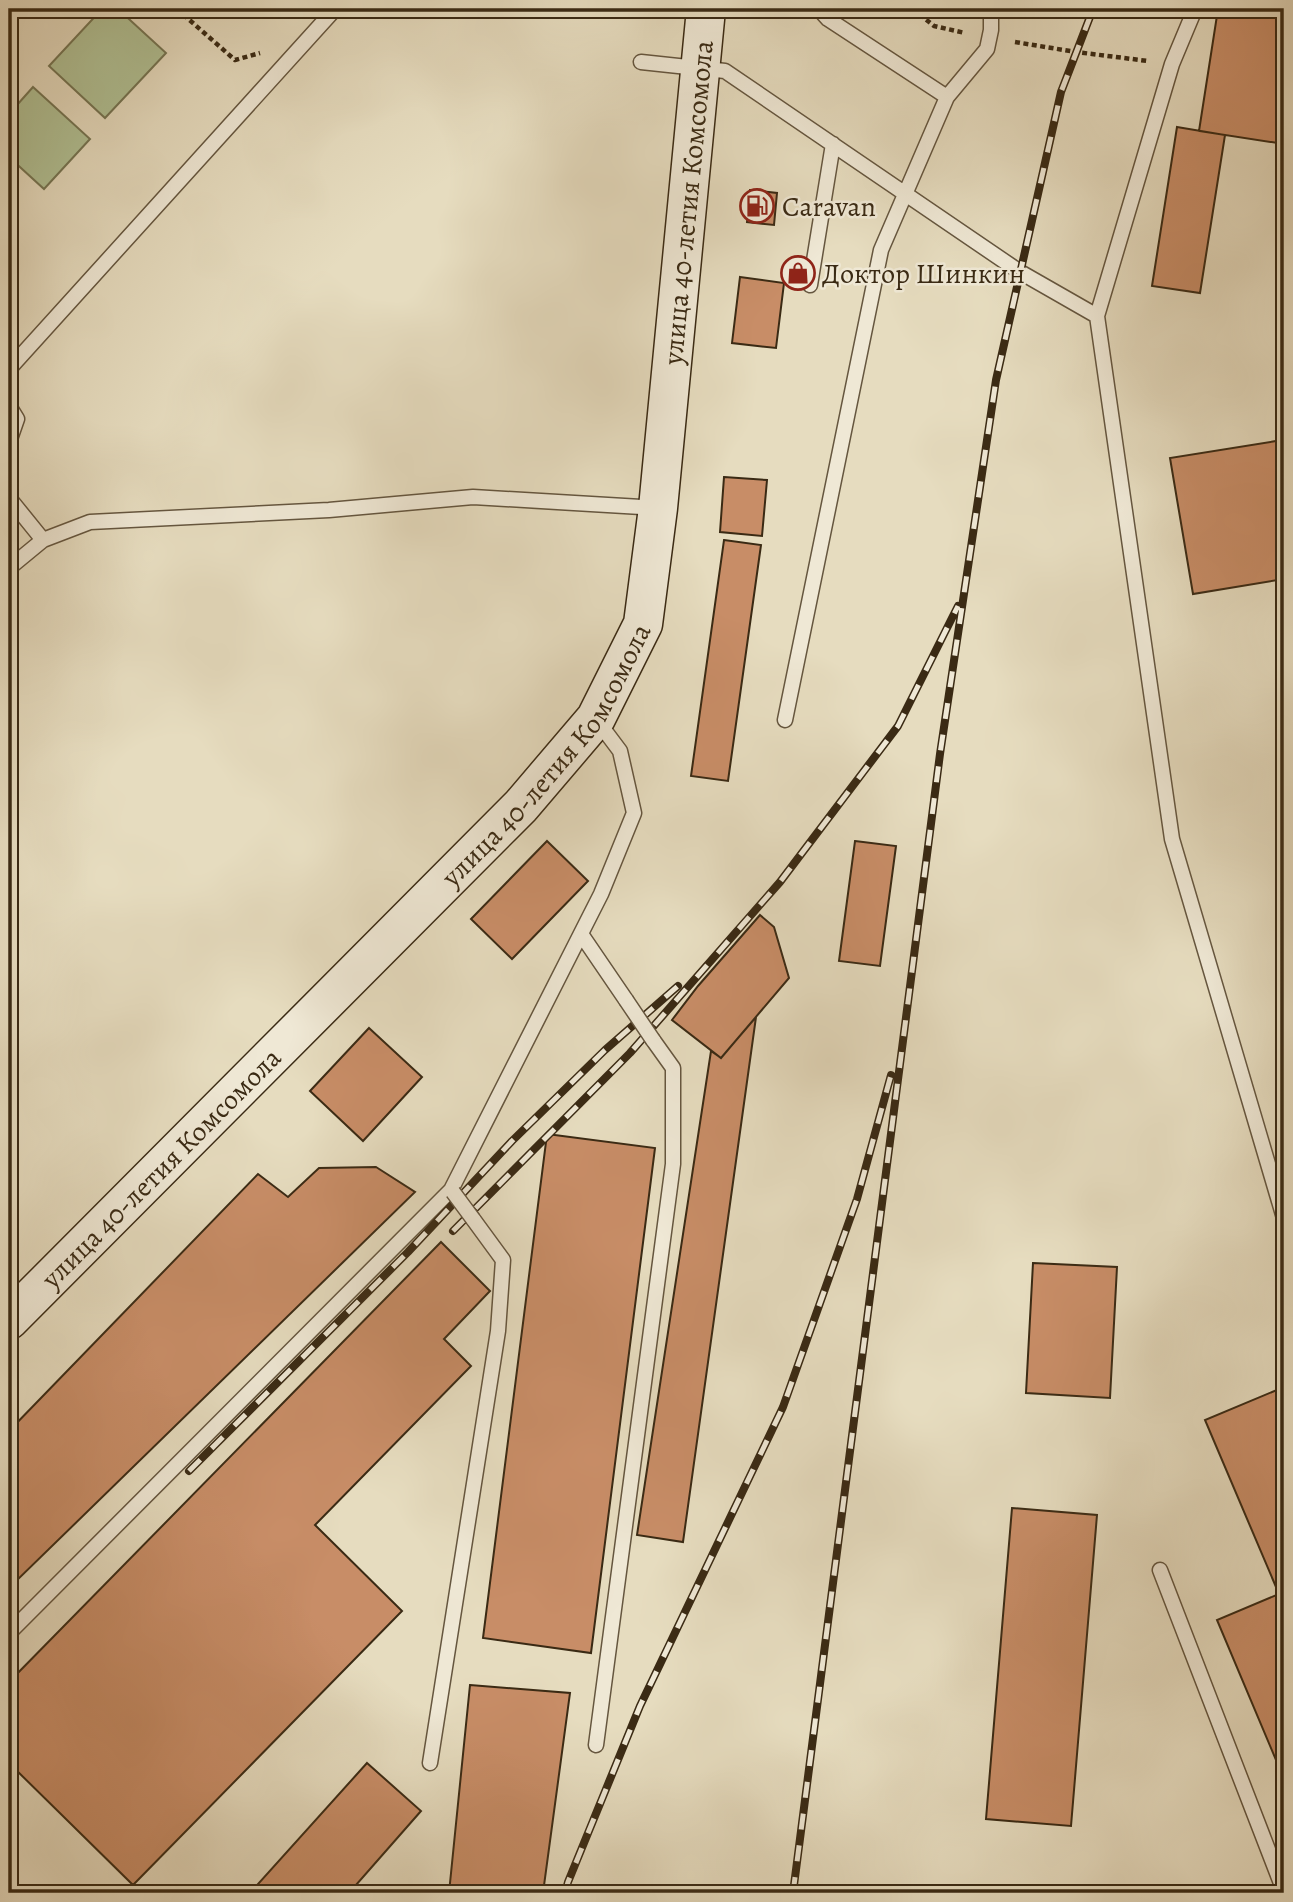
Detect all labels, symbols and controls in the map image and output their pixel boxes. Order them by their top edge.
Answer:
street label: улица 40-летия Комсомола [654,39,723,368]
fuel station icon: Caravan [738,187,776,225]
place label: Caravan [782,188,876,226]
shop icon: Доктор Шинкин [779,254,817,292]
place label: Доктор Шинкин [822,255,1025,293]
street label: улица 40-летия Комсомола [433,617,660,896]
street label: улица 40-летия Комсомола [32,1040,290,1298]

